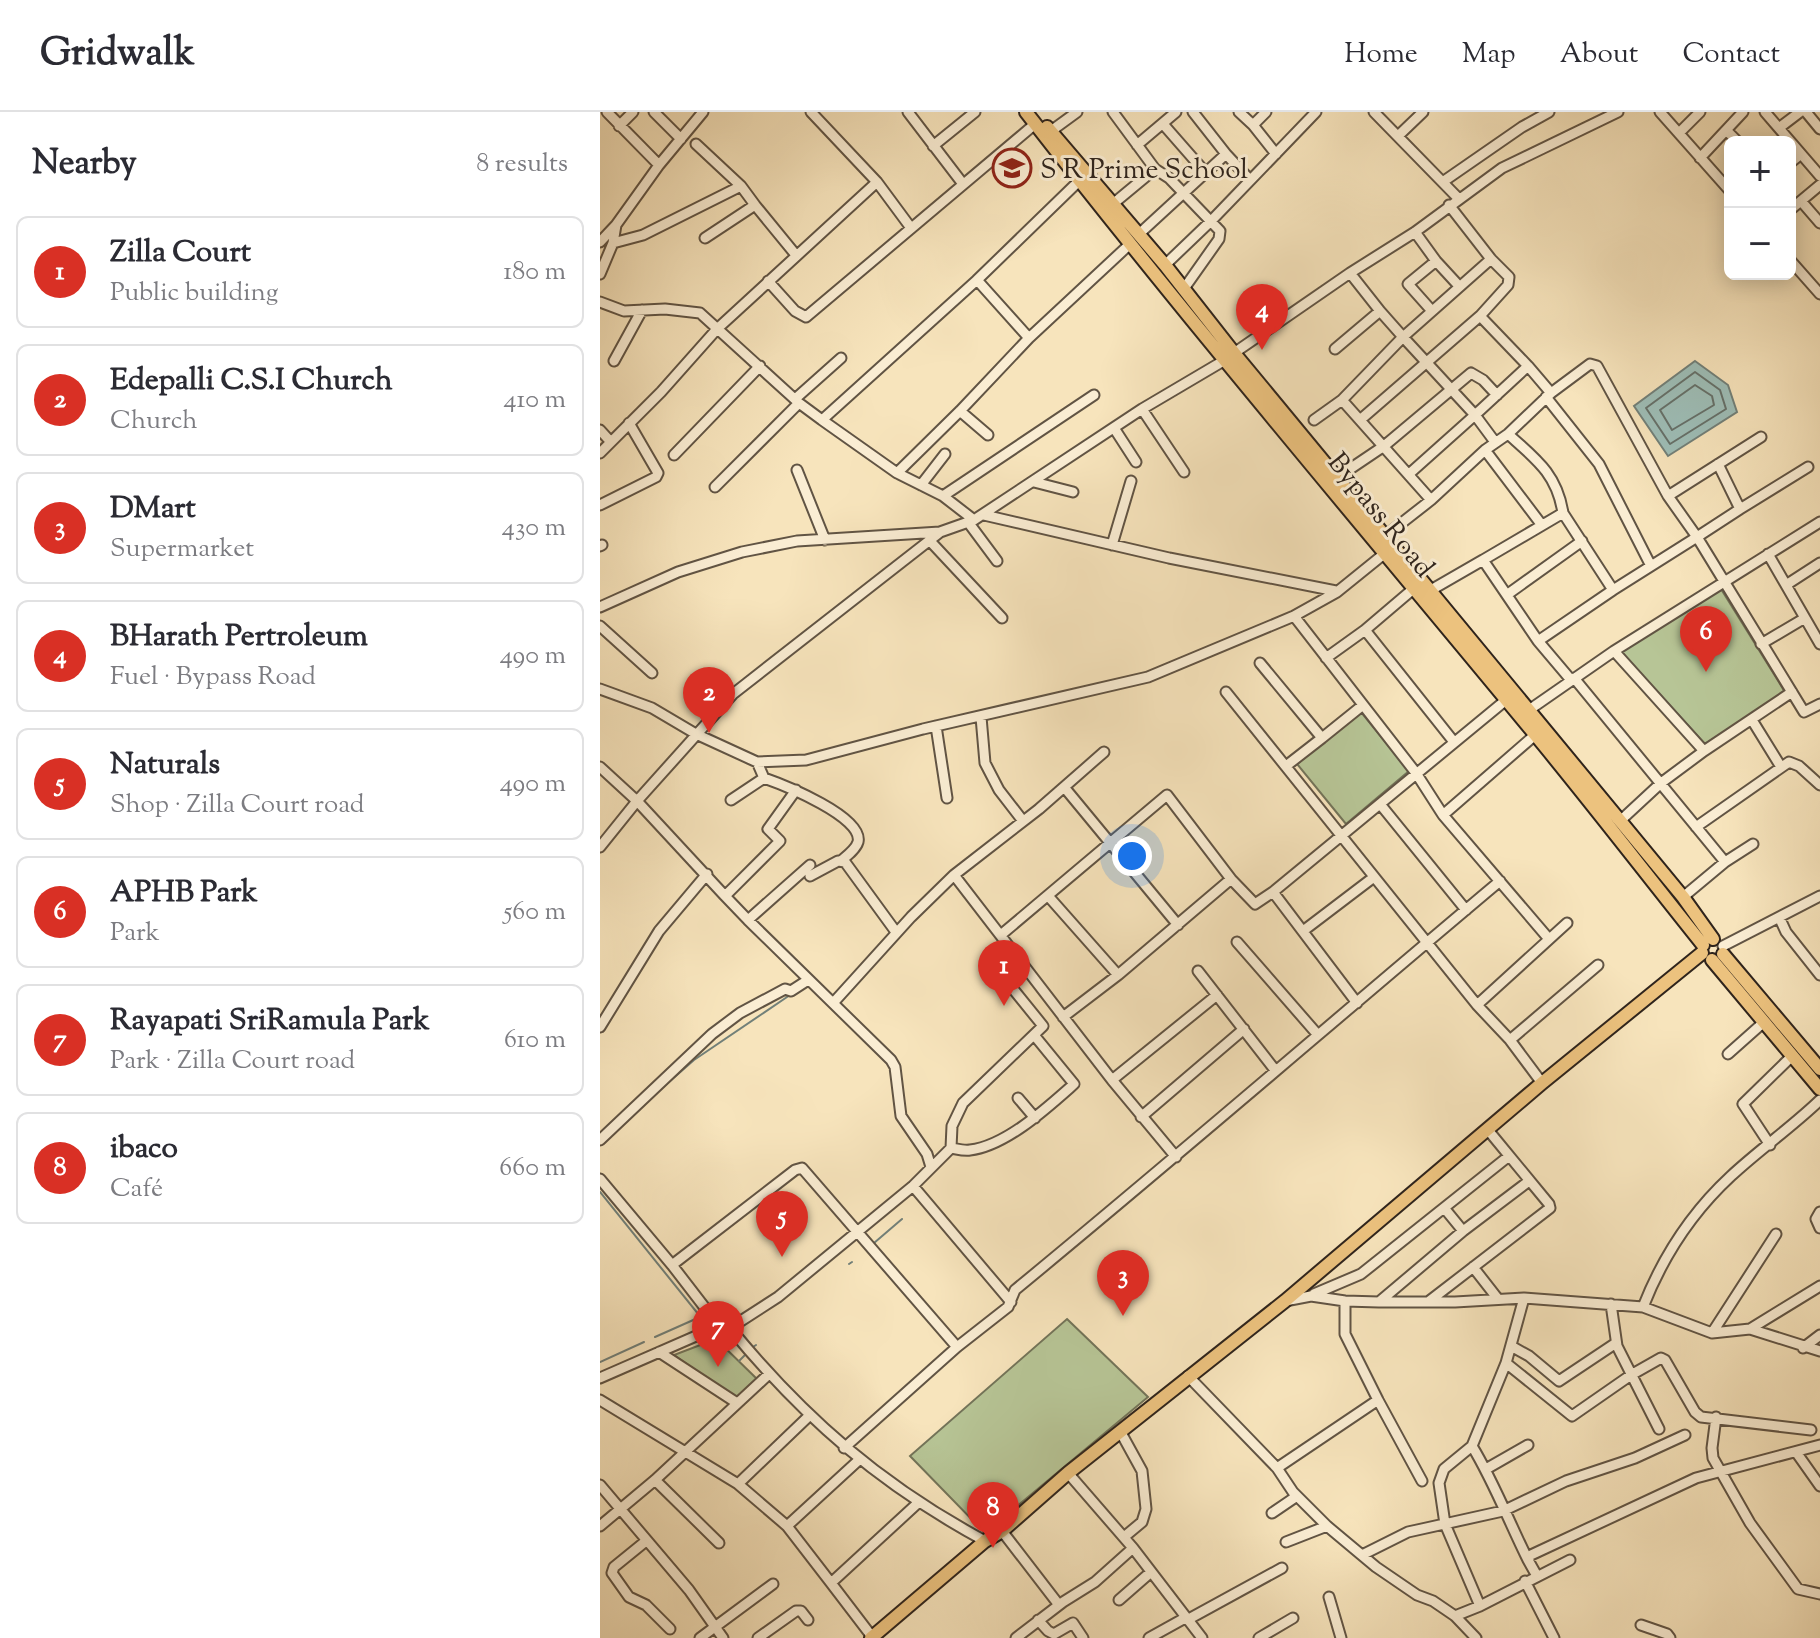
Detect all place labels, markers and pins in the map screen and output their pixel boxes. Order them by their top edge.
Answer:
school or university icon: S R Prime School [991,147,1033,189]
place label: S R Prime School [1040,151,1248,191]
pin: 4 [1236,284,1288,350]
pin: 6 [1680,606,1732,672]
pin: 2 [683,667,735,733]
pin: 1 [978,940,1030,1006]
pin: 5 [756,1191,808,1257]
pin: 3 [1097,1250,1149,1316]
pin: 7 [692,1301,744,1367]
pin: 8 [967,1482,1019,1548]

